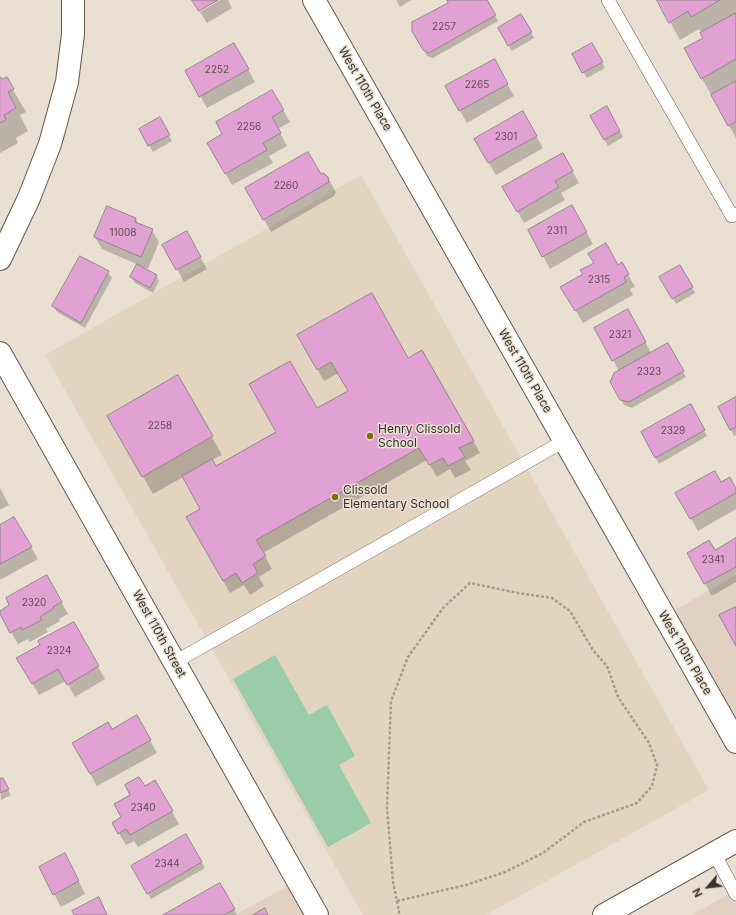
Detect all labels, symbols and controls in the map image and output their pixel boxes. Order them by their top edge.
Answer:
house number: 2257 [432,21,456,33]
street label: West 110th Place [335,44,395,134]
house number: 2252 [205,64,229,76]
house number: 2265 [465,79,489,91]
house number: 2256 [237,121,261,133]
house number: 2301 [495,131,517,143]
house number: 2260 [274,180,298,192]
house number: 2311 [547,225,567,237]
house number: 11008 [110,227,136,239]
house number: 2315 [588,274,610,286]
street label: West 110th Place [495,326,555,416]
house number: 2321 [609,329,631,341]
house number: 2323 [637,366,661,378]
house number: 2258 [148,420,172,432]
place label: Henry Clissold School [378,422,461,450]
house number: 2329 [661,425,685,437]
marker: Henry Clissold School [365,431,375,441]
place label: Clissold Elementary School [343,483,449,511]
marker: Clissold Elementary School [330,492,340,502]
house number: 2341 [702,554,724,566]
street label: West 110th Street [129,588,189,680]
house number: 2320 [22,597,46,609]
street label: West 110th Place [655,608,715,698]
house number: 2324 [47,645,71,657]
house number: 2340 [130,802,156,814]
house number: 2344 [154,858,180,870]
north arrow [688,867,728,907]
text: N [689,886,706,900]

